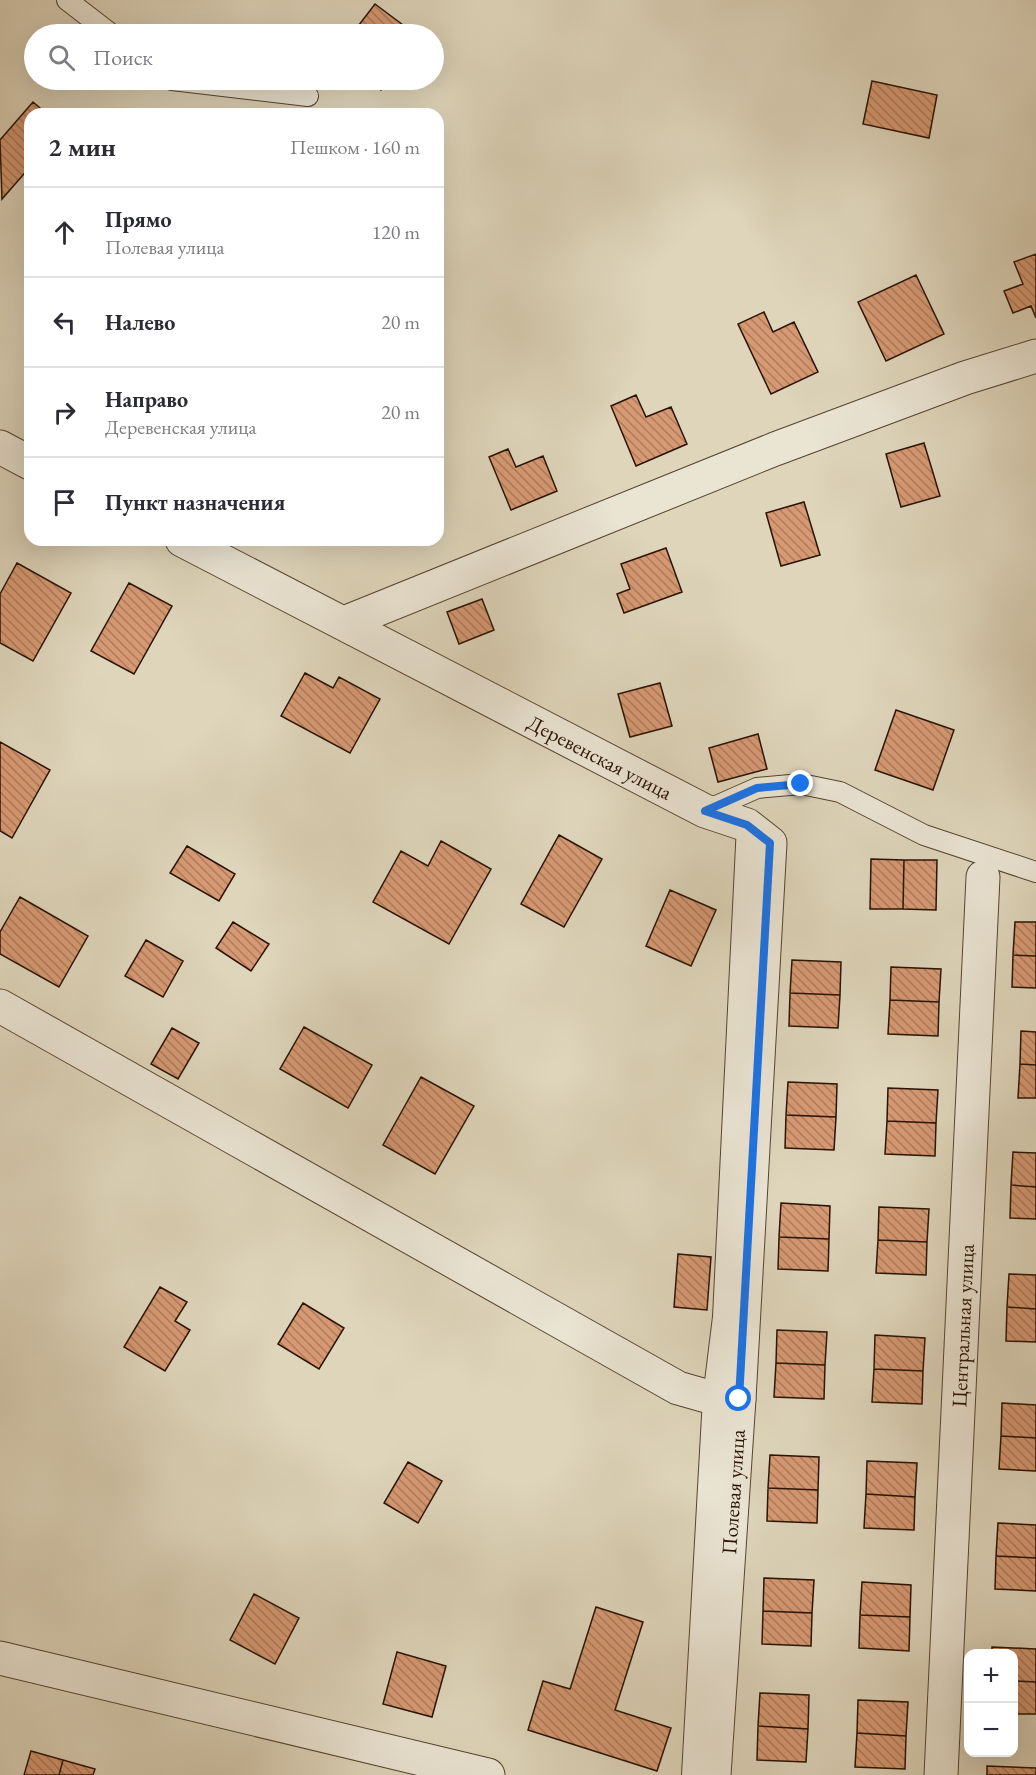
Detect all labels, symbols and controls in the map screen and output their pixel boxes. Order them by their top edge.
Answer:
search box [24,24,444,90]
icon: search [45,41,78,74]
text: Поиск [93,43,153,72]
text: 2 мин [48,130,116,164]
text: Пешком · 160 m [290,134,420,160]
text: Прямо [105,205,172,234]
icon: ahead [48,216,81,249]
text: 120 m [372,219,420,245]
text: Полевая улица [105,234,224,260]
icon: left [48,306,81,339]
text: Налево [105,308,175,337]
text: 20 m [381,309,420,335]
text: Направо [105,385,188,414]
icon: right [48,396,81,429]
text: 20 m [381,399,420,425]
text: Деревенская улица [105,414,257,440]
icon: arrive [48,486,81,519]
text: Пункт назначения [105,488,285,517]
street label: Деревенская улица [523,708,678,806]
route end [787,770,813,796]
street label: Центральная улица [945,1243,979,1408]
route start [725,1385,751,1411]
street label: Полевая улица [715,1428,751,1556]
map controls [964,1649,1018,1757]
button: + [964,1649,1018,1703]
button: − [964,1703,1018,1757]

